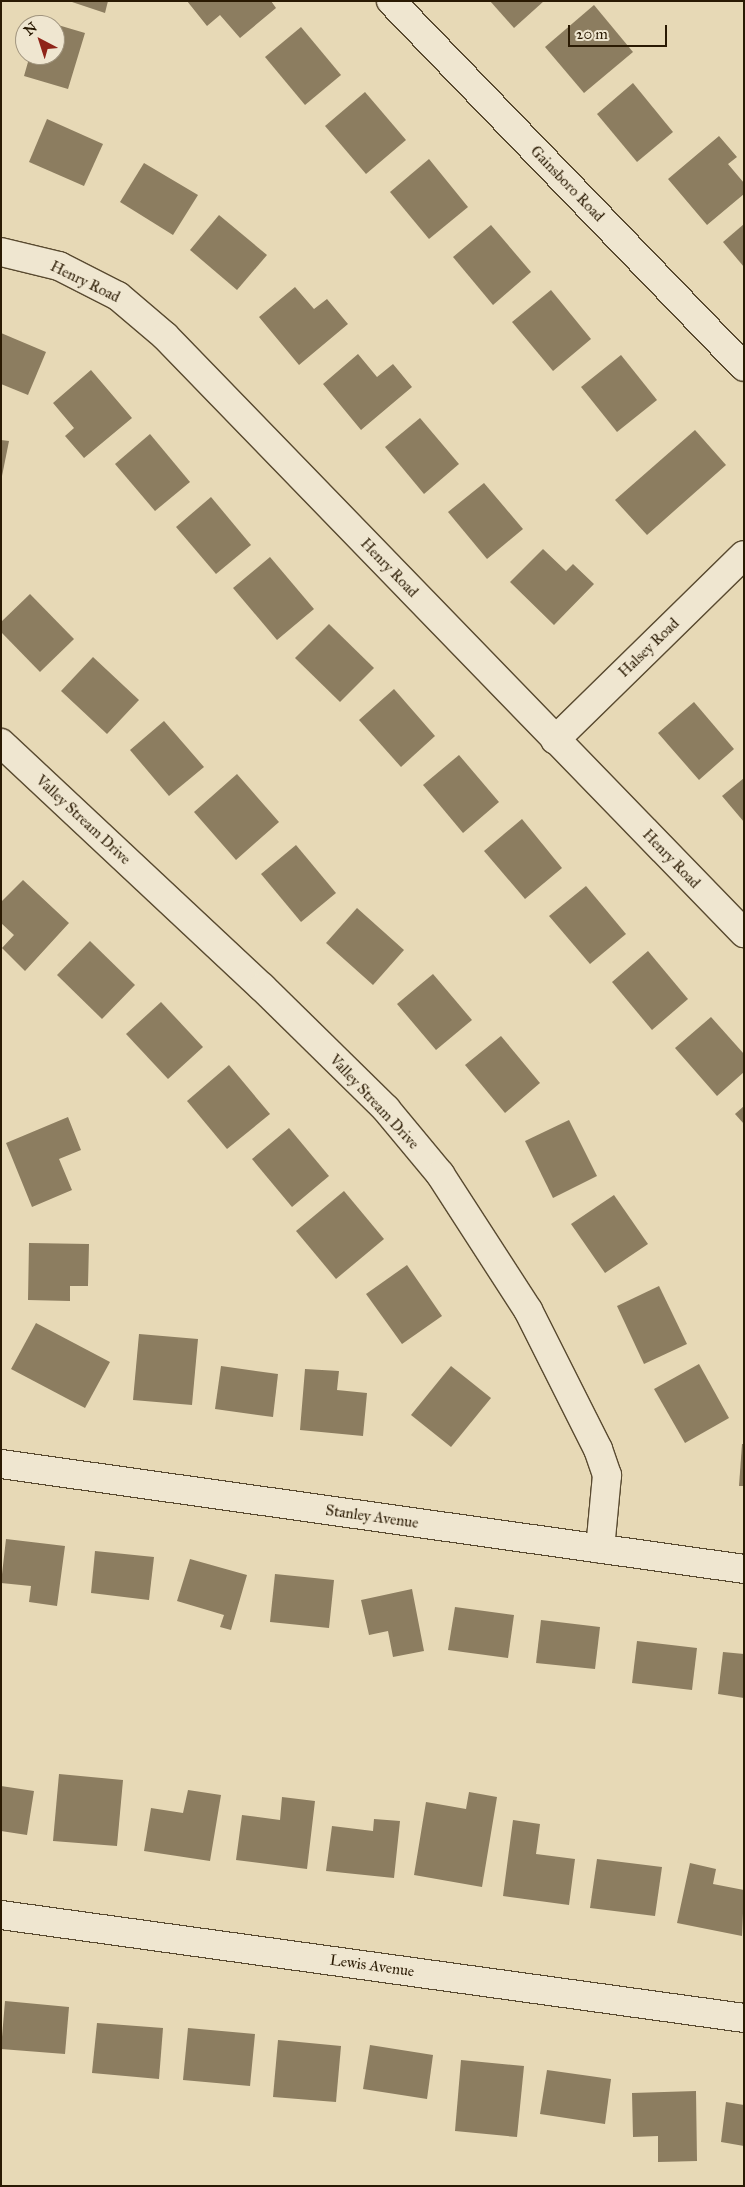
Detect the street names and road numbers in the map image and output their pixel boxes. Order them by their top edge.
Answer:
street label: Gainsboro Road [526,142,608,226]
street label: Henry Road [47,257,123,307]
street label: Henry Road [356,535,422,601]
street label: Halsey Road [615,615,683,681]
street label: Valley Stream Drive [32,772,134,868]
street label: Henry Road [638,826,704,892]
street label: Valley Stream Drive [326,1051,422,1153]
street label: Stanley Avenue [324,1502,420,1532]
street label: Lewis Avenue [329,1951,415,1981]

